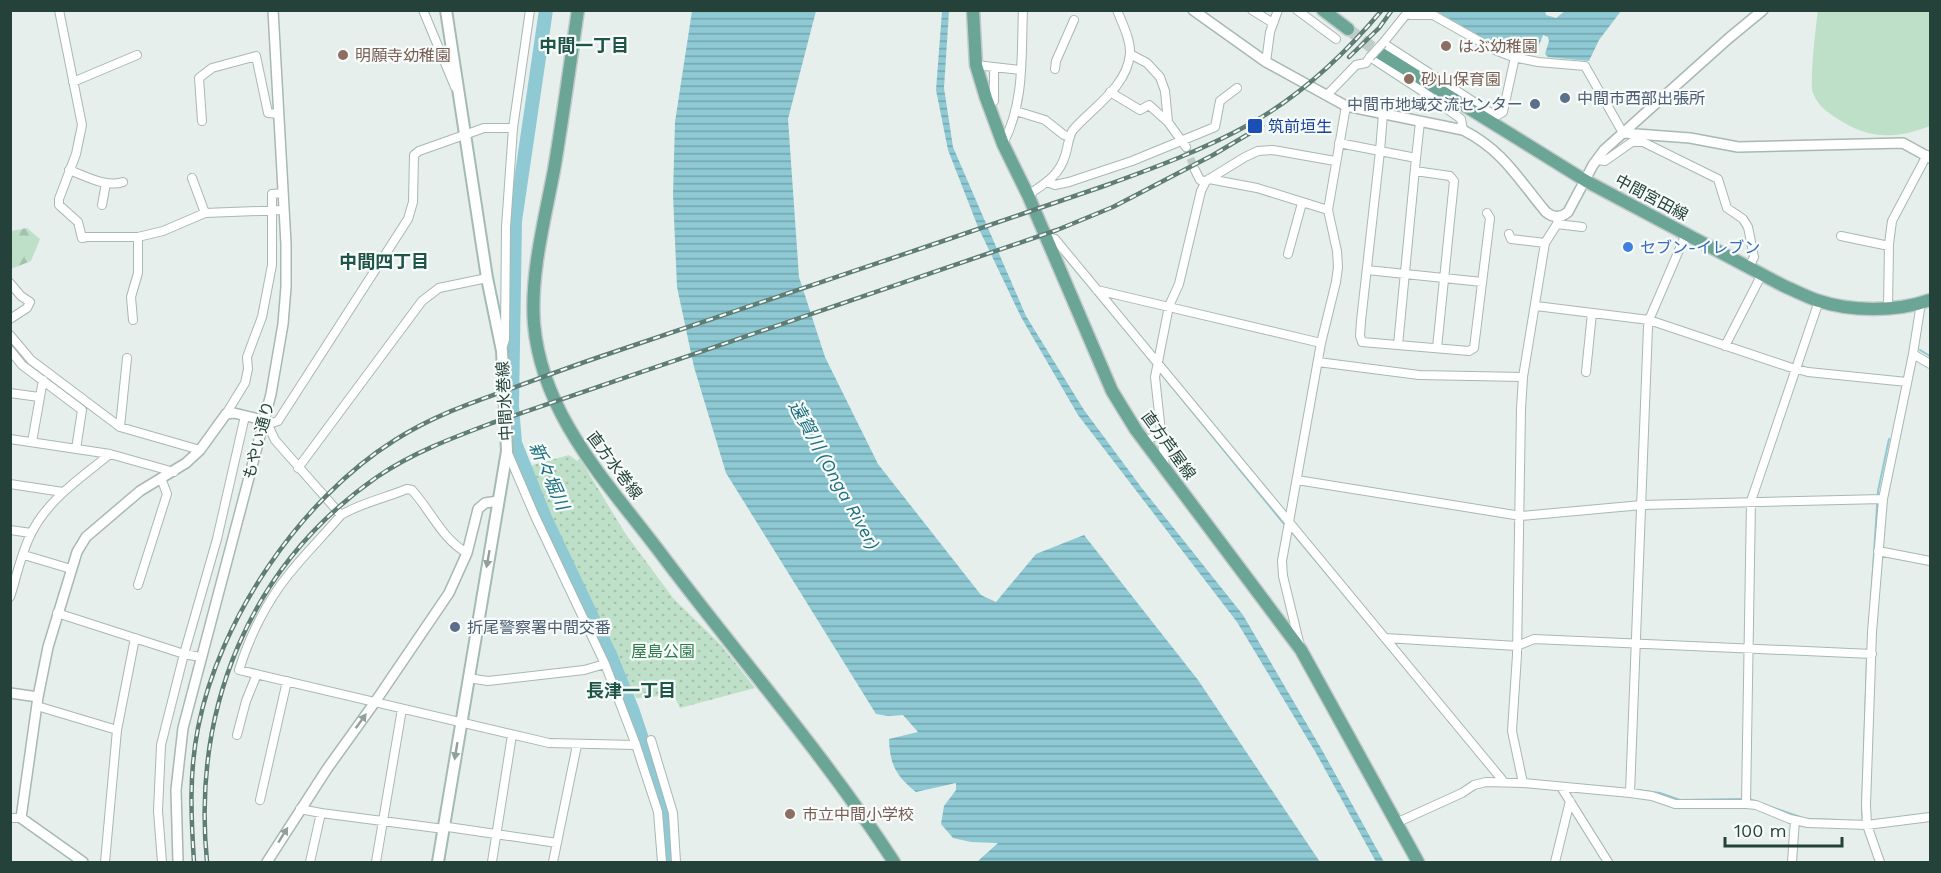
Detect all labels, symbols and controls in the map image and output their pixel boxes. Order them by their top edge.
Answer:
district label: 中間一丁目 [539,35,629,56]
place label: はぶ幼稚園 [1458,37,1538,56]
marker: はぶ幼稚園 [1439,39,1453,53]
place label: 明願寺幼稚園 [355,46,451,65]
marker: 明願寺幼稚園 [336,48,350,62]
place label: 砂山保育園 [1421,70,1501,89]
marker: 砂山保育園 [1402,72,1416,86]
place label: 中間市西部出張所 [1577,89,1705,108]
marker: 中間市西部出張所 [1558,91,1572,105]
place label: 中間市地域交流センター [1347,95,1523,114]
marker: 中間市地域交流センター [1528,97,1542,111]
marker: 筑前垣生 [1246,117,1264,135]
place label: 筑前垣生 [1268,117,1332,136]
street label: 中間宮田線 [1612,170,1692,225]
place label: セブン-イレブン [1640,238,1760,257]
marker: セブン-イレブン [1621,240,1635,254]
district label: 中間四丁目 [339,251,429,272]
street label: 中間水巻線 [493,361,516,441]
water label: 遠賀川 (Onga River) [785,397,884,553]
street label: もやい通り [239,399,278,481]
street label: 直方芦屋線 [1137,407,1200,483]
street label: 直方水巻線 [583,428,646,503]
water label: 新々堀川 [525,439,575,515]
one-way arrow [484,549,493,568]
place label: 折尾警察署中間交番 [467,618,611,637]
marker: 折尾警察署中間交番 [448,620,462,634]
park label: 屋島公園 [631,642,695,661]
district label: 長津一丁目 [586,680,676,701]
one-way arrow [355,714,367,730]
one-way arrow [451,742,460,761]
place label: 市立中間小学校 [802,805,914,824]
marker: 市立中間小学校 [783,807,797,821]
scale bar [1725,810,1842,848]
text: 100 m [1734,820,1787,841]
one-way arrow [278,827,289,843]

